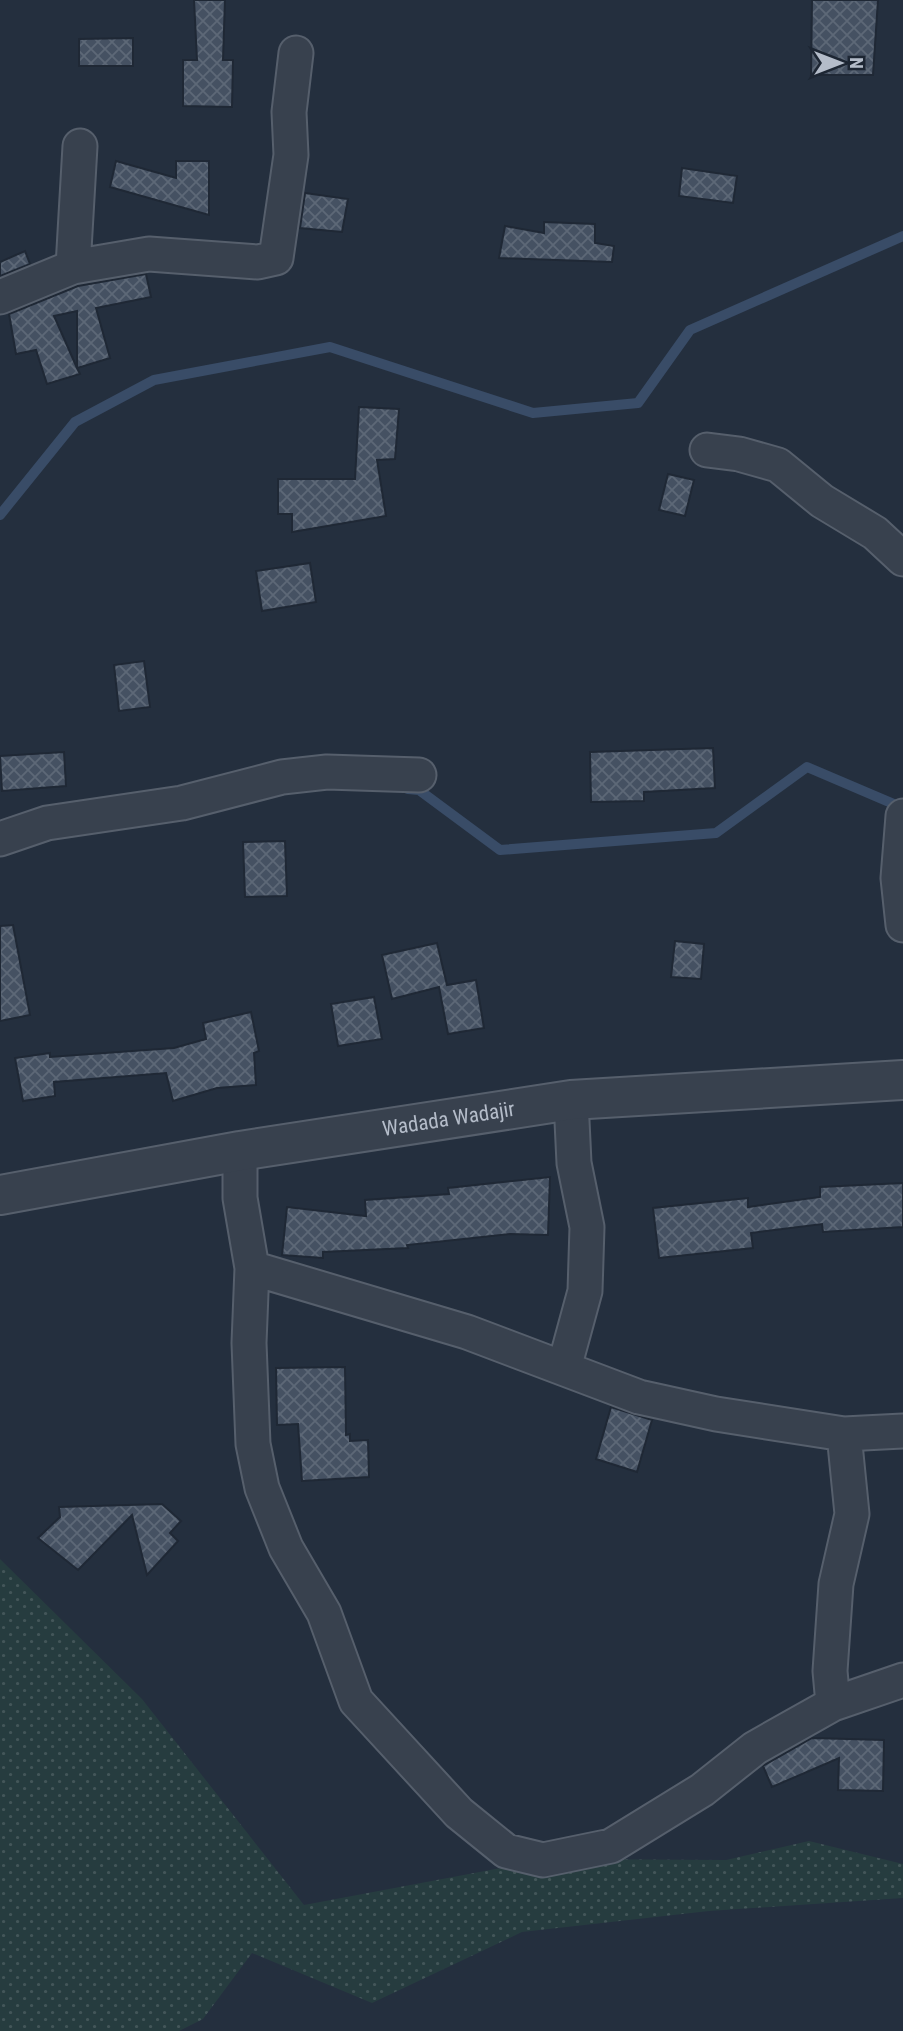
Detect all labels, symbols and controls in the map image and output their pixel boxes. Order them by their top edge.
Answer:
north arrow [805,28,875,98]
text: N [845,57,868,69]
street label: Wadada Wadajir [381,1097,516,1141]

